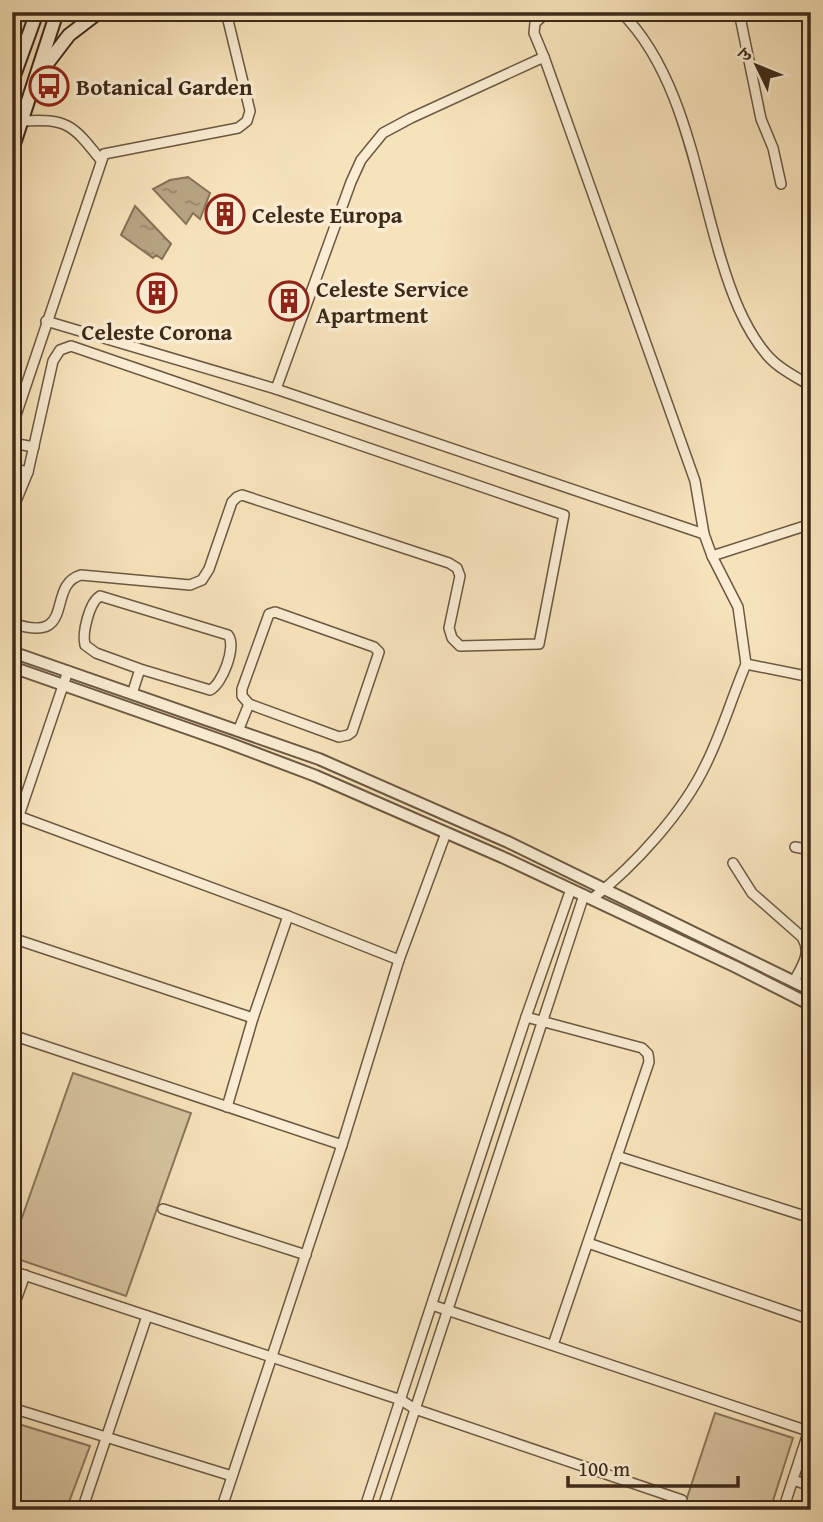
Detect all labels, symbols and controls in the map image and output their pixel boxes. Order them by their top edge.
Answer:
north arrow [722,32,792,102]
text: उ [730,40,759,69]
bus stop icon: Botanical Garden [28,65,70,107]
place label: Botanical Garden [76,70,253,103]
building icon: Celeste Europa [204,193,246,235]
place label: Celeste Europa [252,198,403,231]
building icon: Celeste Corona [136,272,178,314]
place label: Celeste Service Apartment [316,272,468,331]
building icon: Celeste Service Apartment [268,280,310,322]
place label: Celeste Corona [82,315,233,348]
scale bar [568,1445,737,1489]
text: 100 m [578,1453,630,1484]

